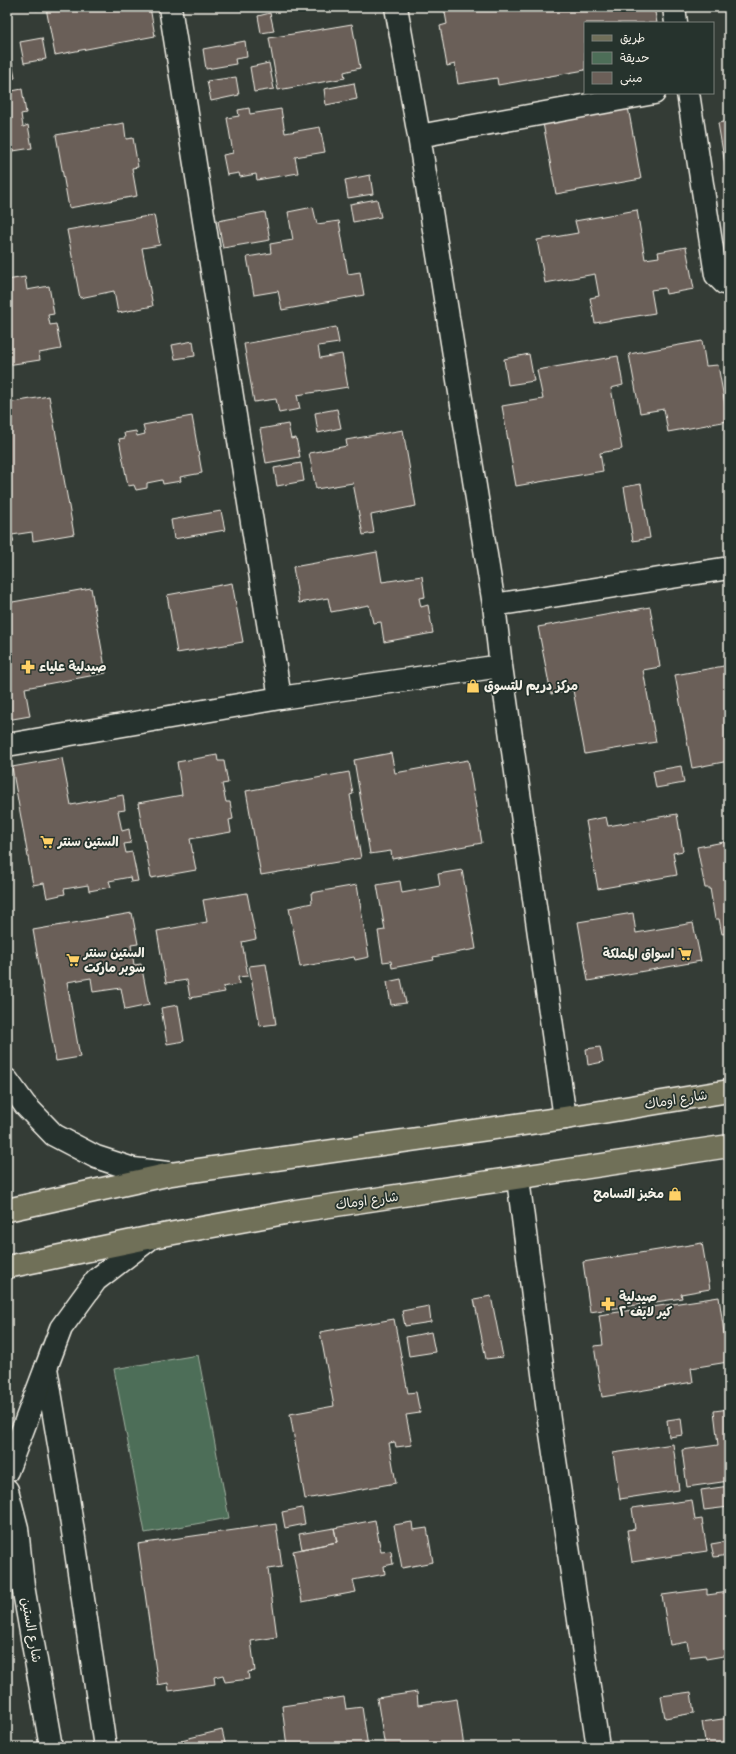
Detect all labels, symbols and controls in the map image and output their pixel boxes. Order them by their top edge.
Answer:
legend [584,22,714,94]
text: طريق [620,31,645,46]
text: حديقة [620,51,649,66]
text: مبنى [620,71,643,86]
pharmacy icon: صيدلية علياء [20,659,36,675]
place label: صيدلية علياء [39,659,106,675]
shop icon: مركز دريم للتسوق [465,678,481,694]
place label: مركز دريم للتسوق [484,678,578,696]
supermarket icon: الستين سنتر [39,834,55,850]
place label: الستين سنتر [56,834,119,850]
place label: الستين سنتر سوبر ماركت [82,945,145,976]
place label: اسواق المملكة [603,946,674,962]
supermarket icon: اسواق المملكة [677,946,693,962]
supermarket icon: الستين سنتر سوبر ماركت [65,952,81,968]
street label: شارع اوماك [643,1087,709,1114]
place label: مخبز التسامح [593,1186,664,1202]
shop icon: مخبز التسامح [667,1186,683,1202]
street label: شارع اوماك [335,1189,400,1214]
place label: صيدلية كير لايف ٢ [619,1289,673,1320]
pharmacy icon: صيدلية كير لايف ٢ [600,1296,616,1312]
street label: شارع الستين [16,1596,45,1664]

